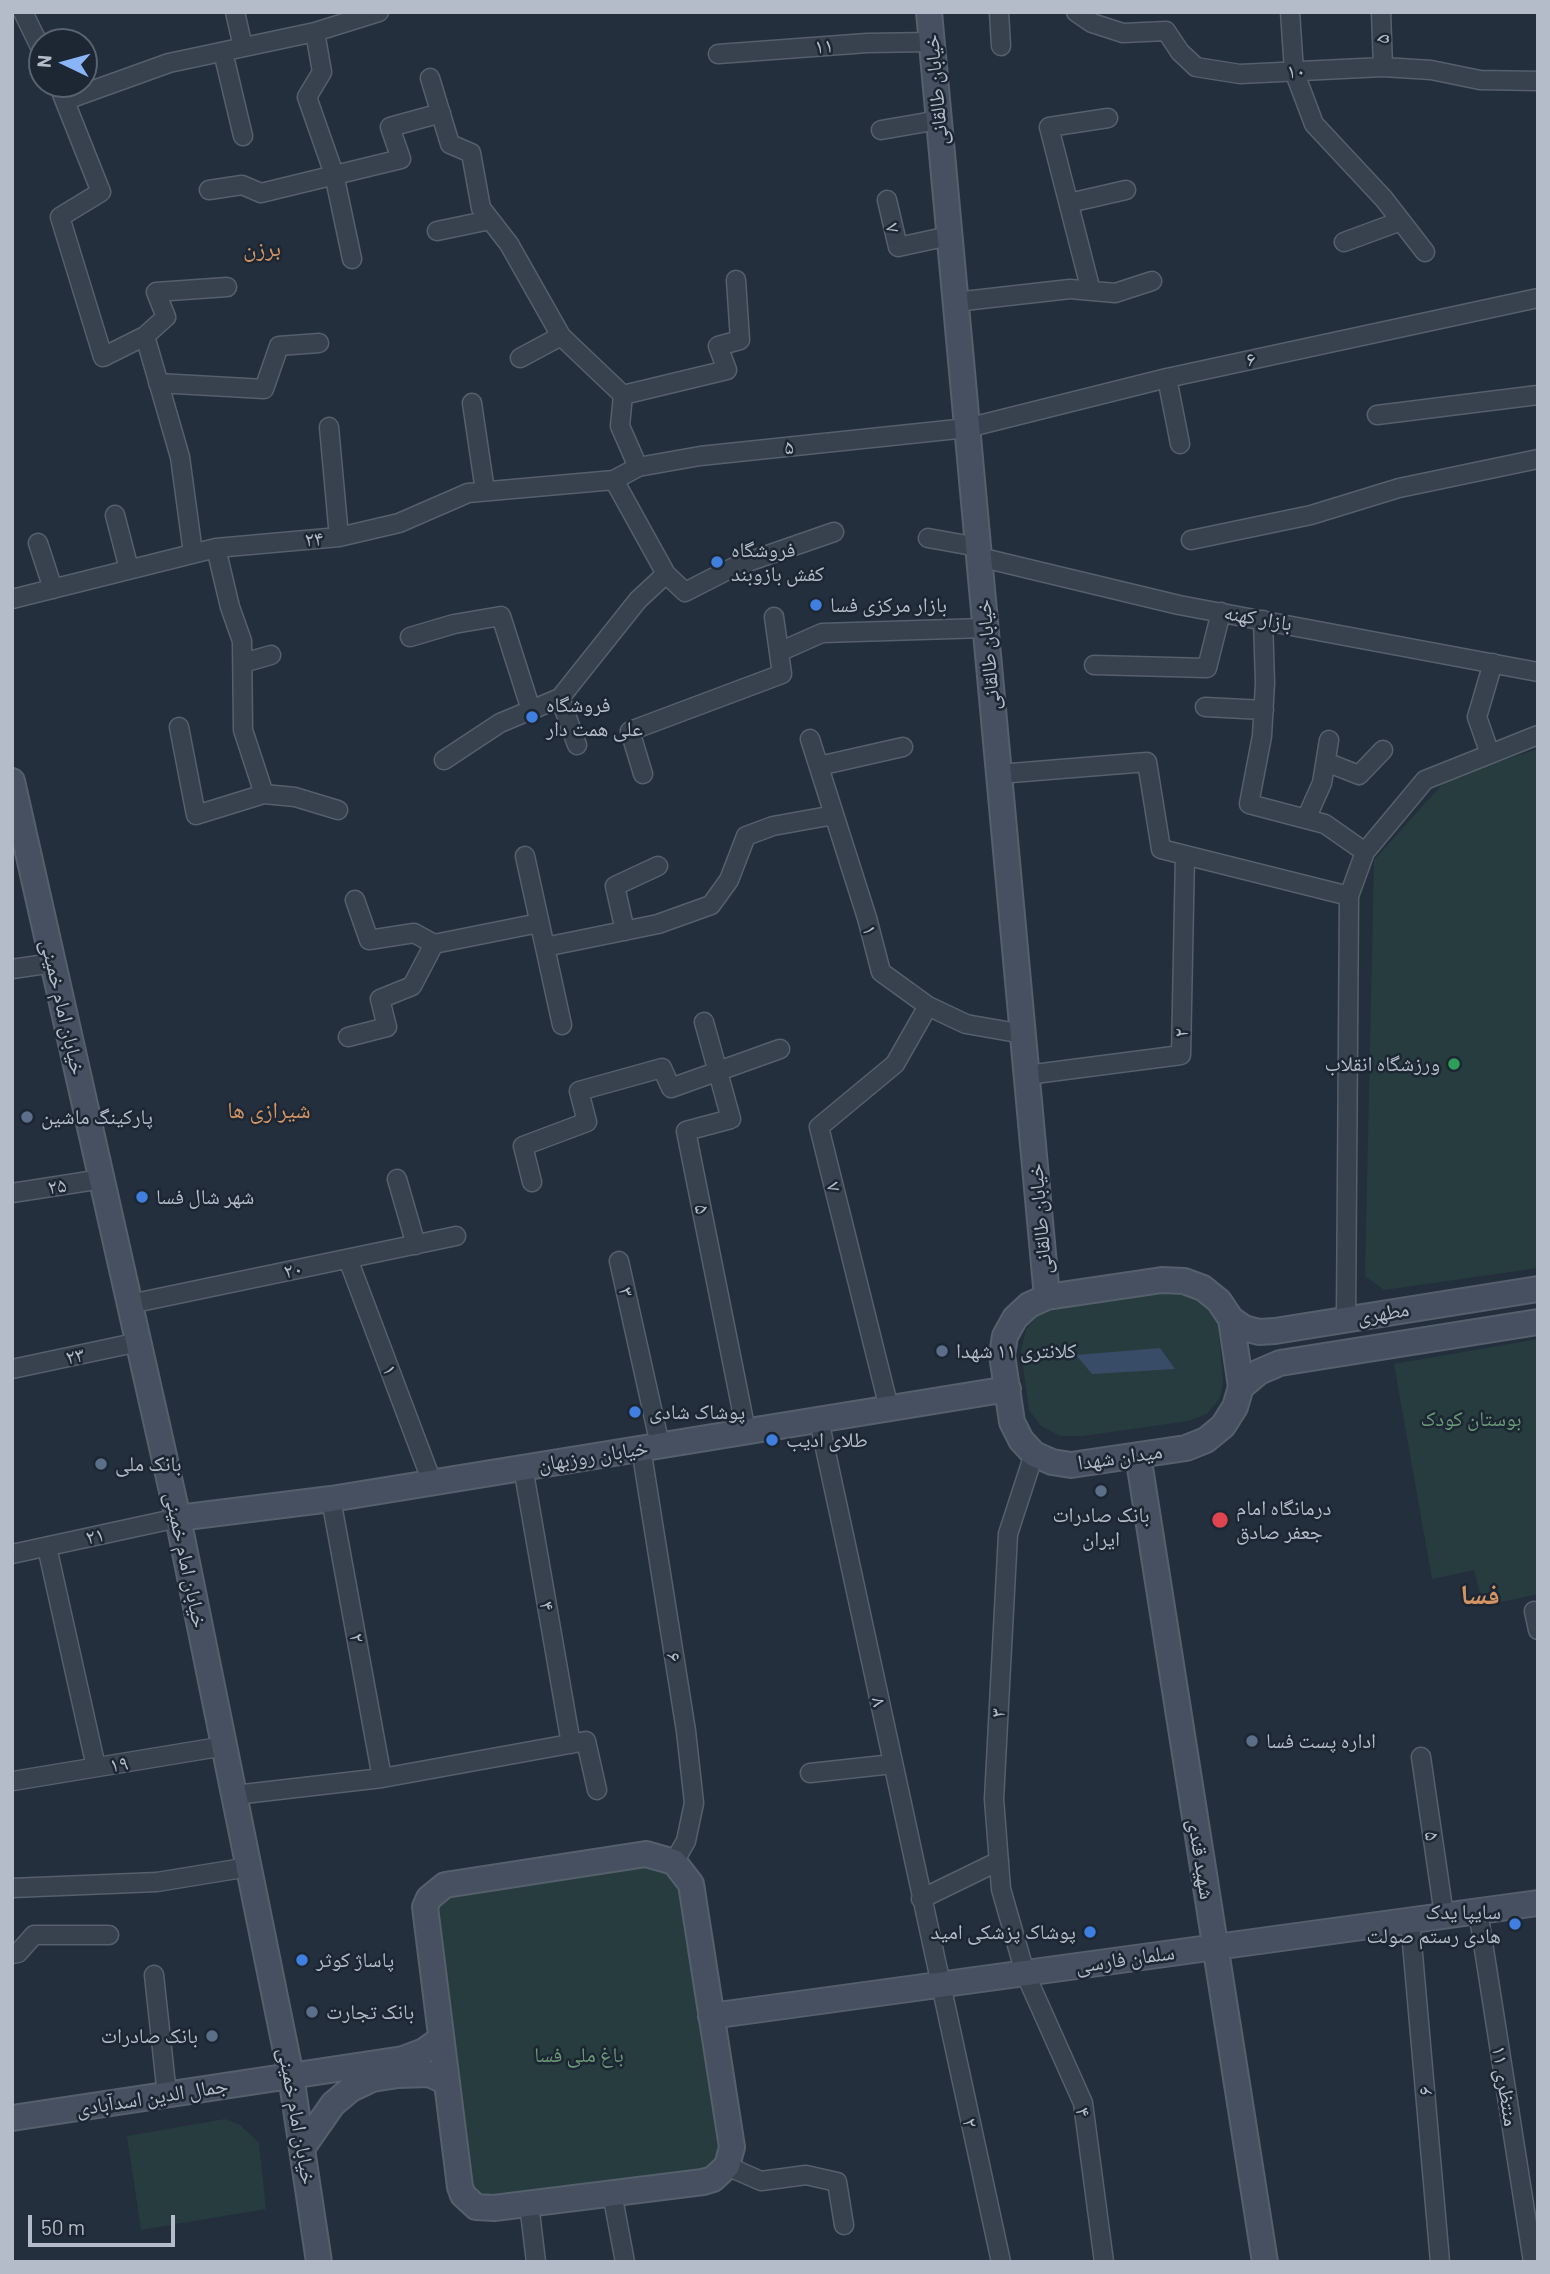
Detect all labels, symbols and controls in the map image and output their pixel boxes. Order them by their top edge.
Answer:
north arrow [28,28,98,98]
street label: ۱۱ [814,33,834,59]
street label: خیابان طالقانی [919,34,953,146]
street label: ۵ [1369,34,1395,44]
text: N [32,54,56,69]
street label: ۱۰ [1286,58,1306,84]
street label: ۷ [880,221,906,235]
district label: برزن [243,234,281,262]
street label: ۶ [1244,346,1258,372]
street label: ۵ [783,434,795,460]
street label: ۲۴ [304,526,324,552]
place label: فروشگاه کفش بازوبند [731,537,824,587]
marker: فروشگاه کفش بازوبند [709,554,725,570]
place label: بازار مرکزی فسا [830,592,947,618]
marker: بازار مرکزی فسا [808,597,824,613]
street label: خیابان طالقانی [971,599,1005,711]
street label: بازار کهنه [1222,600,1294,636]
place label: فروشگاه علی همت دار [546,692,643,742]
marker: فروشگاه علی همت دار [524,709,540,725]
street label: ۱ [857,922,883,938]
street label: خیابان امام خمینی [35,937,91,1077]
street label: ۲ [1168,1028,1194,1038]
place label: ورزشگاه انقلاب [1325,1051,1440,1077]
marker: ورزشگاه انقلاب [1446,1056,1462,1072]
district label: شیرازی ها [227,1096,311,1124]
place label: پارکینگ ماشین [41,1104,153,1130]
marker: پارکینگ ماشین [19,1109,35,1125]
street label: خیابان طالقانی [1023,1163,1057,1275]
street label: ۲۵ [46,1172,68,1200]
street label: ۷ [821,1179,847,1195]
place label: شهر شال فسا [156,1184,254,1210]
marker: شهر شال فسا [134,1189,150,1205]
street label: ۵ [689,1202,715,1216]
street label: ۲۰ [281,1256,305,1284]
street label: ۳ [613,1285,639,1299]
street label: مطهری [1355,1296,1411,1330]
place label: کلانتری ۱۱ شهدا [956,1338,1076,1364]
street label: ۲۳ [63,1342,87,1370]
marker: کلانتری ۱۱ شهدا [934,1343,950,1359]
street label: ۱ [377,1361,403,1379]
place label: پوشاک شادی [649,1399,745,1425]
marker: پوشاک شادی [627,1404,643,1420]
park label: بوستان کودک [1420,1406,1522,1432]
place label: طلای ادیب [786,1427,868,1453]
marker: طلای ادیب [764,1432,780,1448]
street label: خیابان روزبهان [536,1435,650,1477]
street label: میدان شهدا [1076,1439,1164,1475]
place label: بانک ملی [115,1451,182,1477]
marker: بانک ملی [93,1456,109,1472]
marker: بانک صادرات ایران [1093,1483,1109,1499]
street label: خیابان امام خمینی [159,1490,213,1630]
place label: درمانگاه امام جعفر صادق [1236,1495,1331,1545]
place label: بانک صادرات ایران [1052,1502,1150,1552]
marker: درمانگاه امام جعفر صادق [1210,1510,1230,1530]
street label: ۲۱ [83,1522,107,1550]
district label: فسا [1460,1578,1500,1612]
street label: ۴ [534,1599,560,1613]
street label: ۲ [344,1631,370,1645]
street label: ۶ [661,1650,687,1664]
street label: ۸ [866,1695,892,1709]
street label: ۳ [985,1708,1011,1718]
place label: اداره پست فسا [1266,1728,1376,1754]
marker: اداره پست فسا [1244,1733,1260,1749]
street label: ۱۹ [108,1750,130,1778]
street label: شهید قندی [1182,1817,1220,1901]
street label: ۵ [1419,1830,1445,1842]
place label: سایپا یدک هادی رستم صولت [1366,1899,1501,1949]
marker: سایپا یدک هادی رستم صولت [1507,1916,1523,1932]
place label: پوشاک پزشکی امید [931,1919,1076,1945]
marker: پوشاک پزشکی امید [1082,1924,1098,1940]
street label: سلمان فارسی [1074,1940,1176,1978]
place label: پاساژ کوثر [316,1947,394,1973]
marker: پاساژ کوثر [294,1952,310,1968]
place label: بانک تجارت [326,1999,414,2025]
marker: بانک تجارت [304,2004,320,2020]
place label: بانک صادرات [101,2023,198,2049]
marker: بانک صادرات [204,2028,220,2044]
park label: باغ ملی فسا [534,2042,624,2068]
street label: منتظری ۱۱ [1486,2044,1524,2128]
street label: خیابان امام خمینی [273,2046,321,2186]
street label: جمال الدین اسدآبادی [74,2073,230,2121]
street label: ۶ [1412,2085,1438,2097]
street label: ۴ [1070,2105,1096,2119]
street label: ۲ [957,2116,983,2130]
scale bar [32,2200,178,2244]
text: 50 m [41,2214,85,2239]

